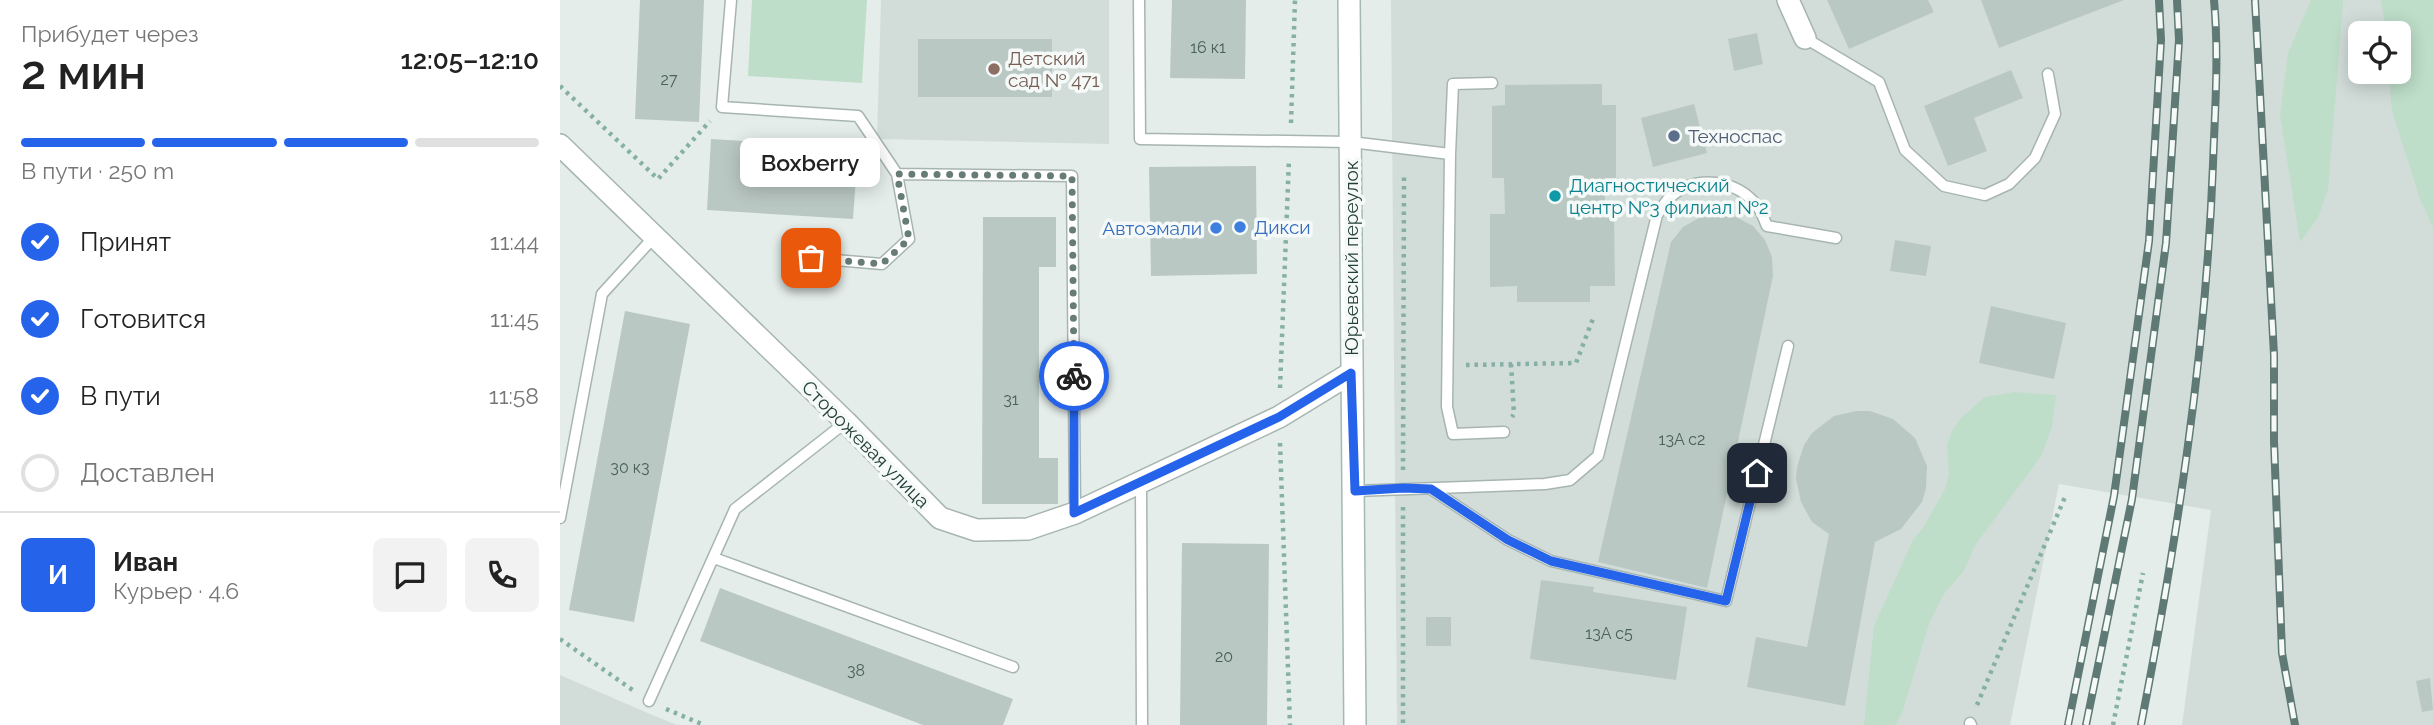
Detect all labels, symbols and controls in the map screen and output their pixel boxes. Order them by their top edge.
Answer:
text: Прибудет через [21,20,199,47]
map controls [2348,21,2411,84]
button: locate [2348,21,2411,84]
house number: 16 к1 [1190,38,1226,57]
text: 12:05–12:10 [400,45,539,75]
text: 2 мин [21,46,146,100]
place label: Детский сад № 471 [1008,47,1100,91]
marker: Детский сад № 471 [986,61,1002,77]
house number: 27 [661,70,678,89]
place label: Техноспас [1688,125,1783,147]
marker: Техноспас [1666,128,1682,144]
callout: Boxberry [741,139,881,188]
text: Boxberry [761,149,859,176]
text: В пути · 250 m [21,157,174,184]
street label: Юрьевский переулок [1340,160,1362,356]
place label: Диагностический центр №3 филиал №2 [1569,174,1769,218]
marker: Диагностический центр №3 филиал №2 [1547,188,1563,204]
place label: Дикси [1254,216,1311,238]
place label: Автоэмали [1102,217,1202,239]
marker: Дикси [1232,219,1248,235]
marker: Автоэмали [1208,220,1224,236]
icon: check [21,223,59,261]
text: Принят [80,227,171,257]
text: 11:44 [490,228,539,255]
pin [781,228,841,288]
icon: bag [792,239,830,277]
icon: check [21,300,59,338]
text: Готовится [80,304,206,334]
text: 11:45 [490,305,539,332]
courier [1039,341,1109,411]
icon: bike [1055,357,1093,395]
street label: Сторожевая улица [798,376,934,512]
icon: check [21,377,59,415]
text: В пути [80,381,161,411]
text: 11:58 [489,382,539,409]
house number: 31 [1003,390,1019,409]
house number: 13А с2 [1659,430,1705,449]
pin [1727,443,1787,503]
icon: home [1738,454,1776,492]
text: Доставлен [80,458,215,488]
house number: 30 к3 [610,458,650,477]
button: chat [373,538,447,612]
button: phone [465,538,539,612]
text: Иван [113,547,178,577]
text: И [48,560,68,590]
text: Курьер · 4.6 [113,577,239,604]
house number: 13А с5 [1585,624,1633,643]
house number: 20 [1215,647,1233,666]
house number: 38 [847,661,865,680]

